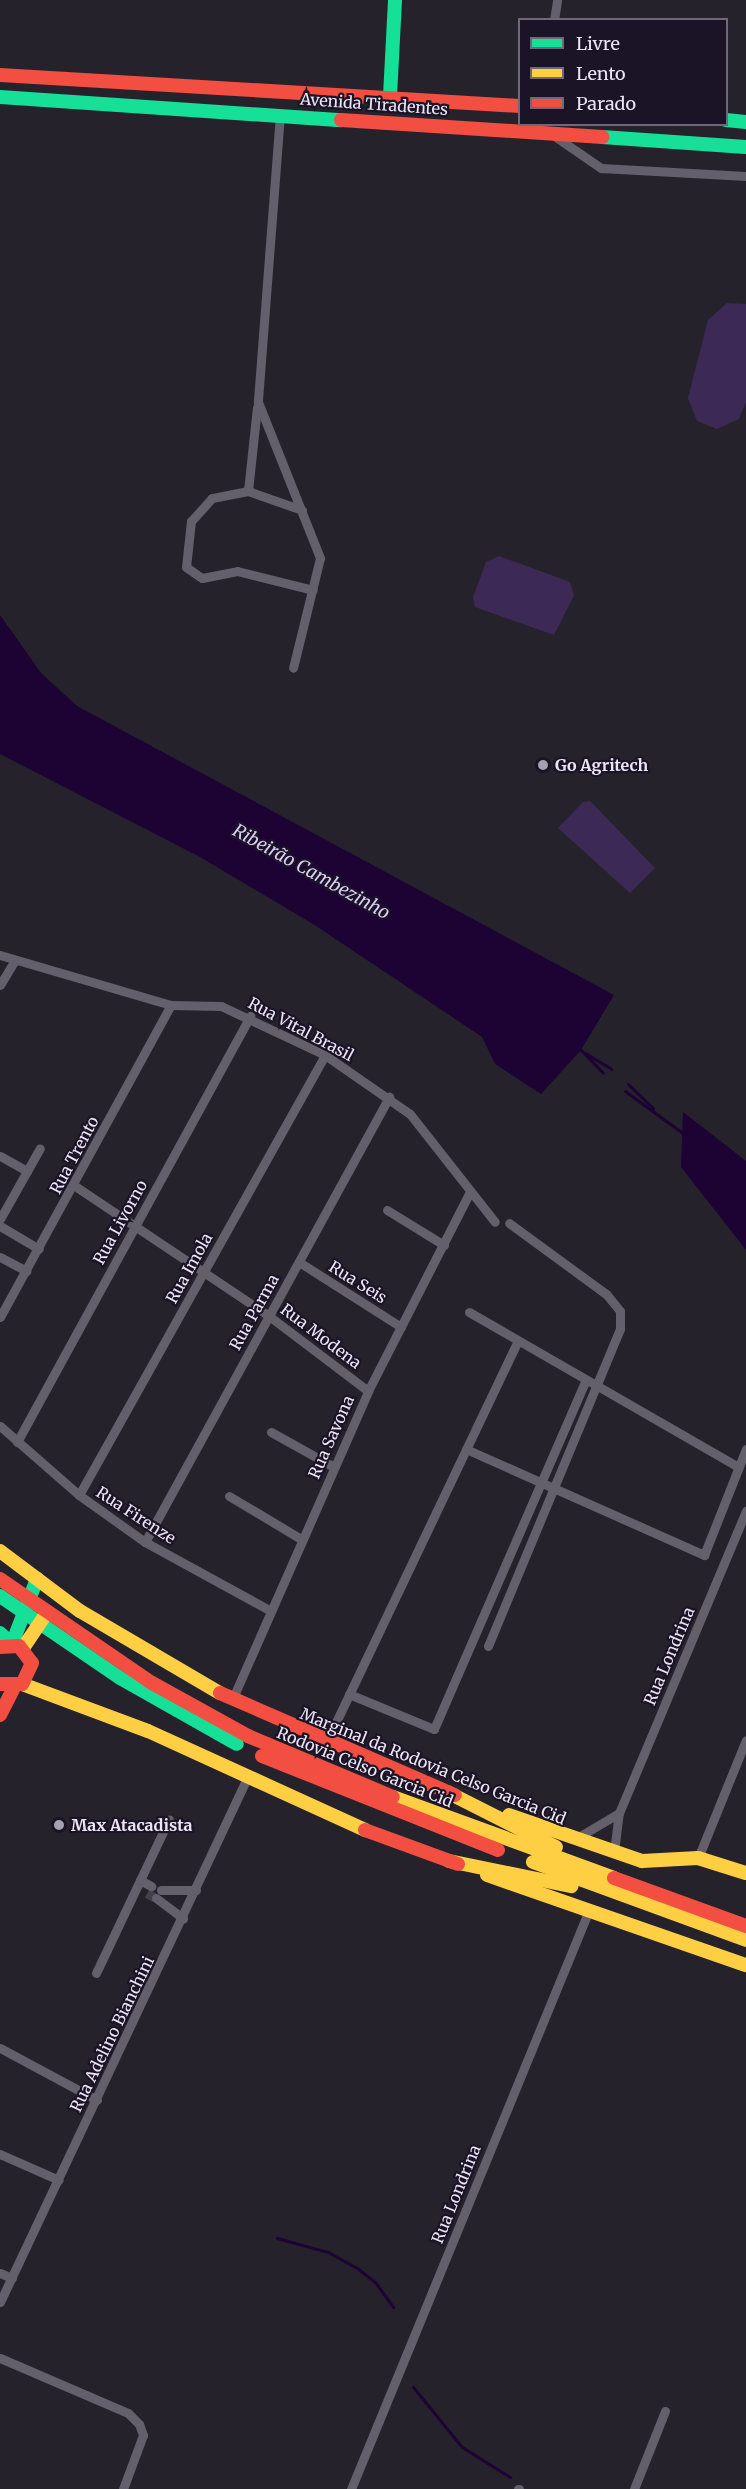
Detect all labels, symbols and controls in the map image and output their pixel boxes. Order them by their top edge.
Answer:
legend [518,18,728,126]
text: Livre [576,32,620,55]
text: Lento [576,62,626,85]
street label: Avenida Tiradentes [299,89,449,119]
text: Parado [576,92,636,115]
place label: Go Agritech [555,755,648,775]
marker: Go Agritech [536,758,550,772]
water label: Ribeirão Cambezinho [229,820,393,924]
street label: Rua Vital Brasil [245,993,357,1065]
street label: Rua Trento [46,1113,102,1197]
street label: Rua Livorno [89,1177,151,1267]
street label: Rua Imola [162,1229,216,1307]
street label: Rua Seis [326,1257,390,1307]
street label: Rua Parma [225,1271,283,1353]
street label: Rua Modena [277,1299,365,1373]
street label: Rua Savona [304,1392,358,1482]
street label: Rua Firenze [93,1482,179,1548]
street label: Rua Londrina [640,1604,698,1708]
street label: Marginal da Rodovia Celso Garcia Cid [297,1704,569,1828]
street label: Rodovia Celso Garcia Cid [274,1723,456,1811]
place label: Max Atacadista [71,1815,193,1835]
marker: Max Atacadista [52,1818,66,1832]
street label: Rua Adelino Bianchini [66,1953,158,2115]
street label: Rua Londrina [428,2142,484,2246]

